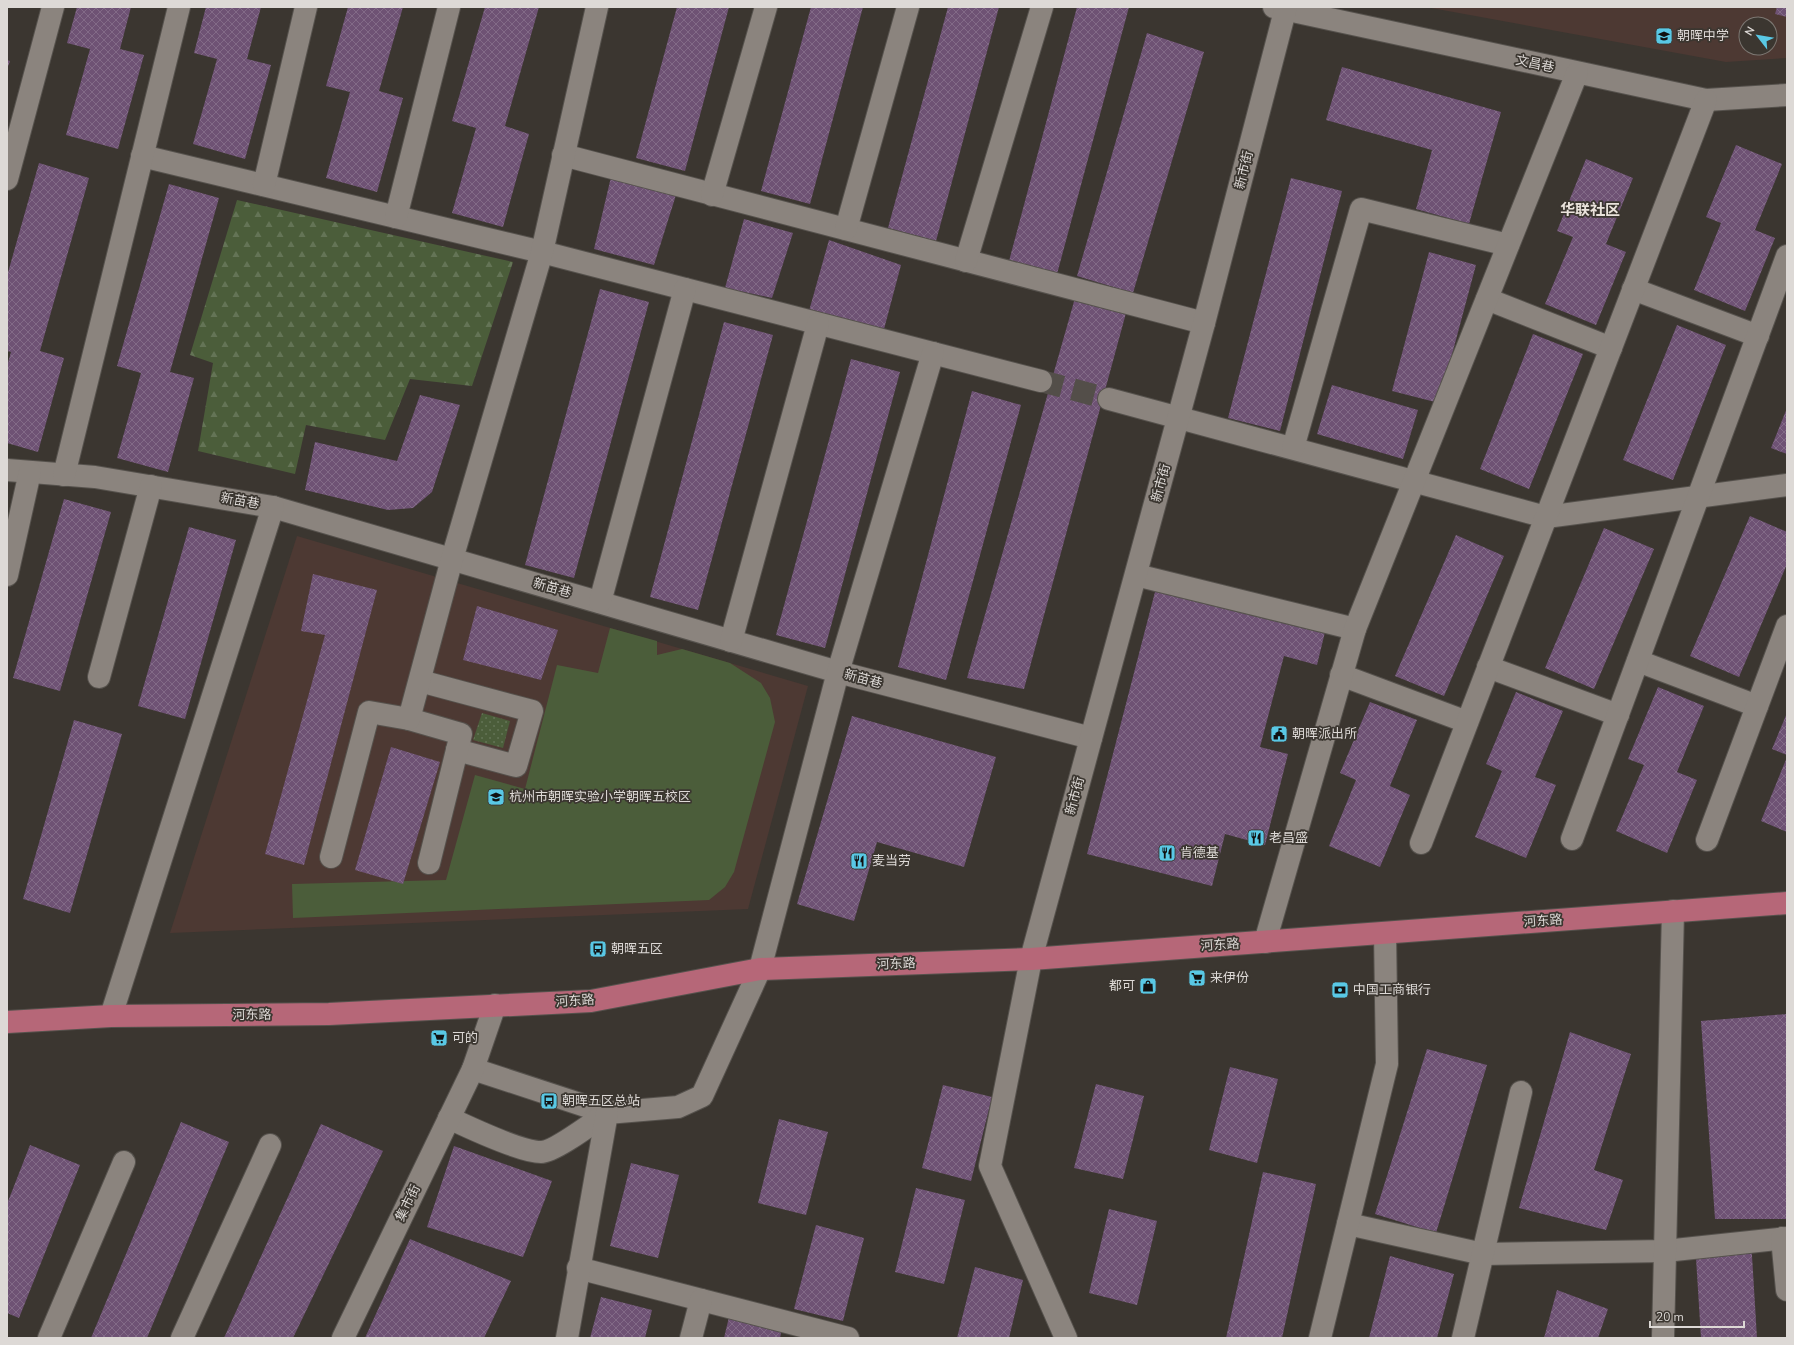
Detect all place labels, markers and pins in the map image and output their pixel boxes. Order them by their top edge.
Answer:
school or university icon: 朝晖中学 [1654,26,1674,46]
place label: 朝晖中学 [1677,27,1729,45]
public building icon: 朝晖派出所 [1269,724,1289,744]
place label: 朝晖派出所 [1292,725,1357,743]
school or university icon: 杭州市朝晖实验小学朝晖五校区 [486,787,506,807]
place label: 杭州市朝晖实验小学朝晖五校区 [509,788,691,806]
restaurant icon: 老昌盛 [1246,828,1266,848]
place label: 老昌盛 [1269,829,1308,847]
restaurant icon: 肯德基 [1157,843,1177,863]
place label: 肯德基 [1180,844,1219,862]
restaurant icon: 麦当劳 [849,851,869,871]
place label: 麦当劳 [872,852,911,870]
bus stop icon: 朝晖五区 [588,939,608,959]
place label: 朝晖五区 [611,940,663,958]
supermarket icon: 来伊份 [1187,968,1207,988]
place label: 来伊份 [1210,969,1249,987]
shop icon: 都可 [1138,976,1158,996]
place label: 都可 [1109,977,1135,995]
bank icon: 中国工商银行 [1330,980,1350,1000]
place label: 中国工商银行 [1353,981,1431,999]
supermarket icon: 可的 [429,1028,449,1048]
place label: 可的 [452,1029,478,1047]
bus stop icon: 朝晖五区总站 [539,1091,559,1111]
place label: 朝晖五区总站 [562,1092,640,1110]

